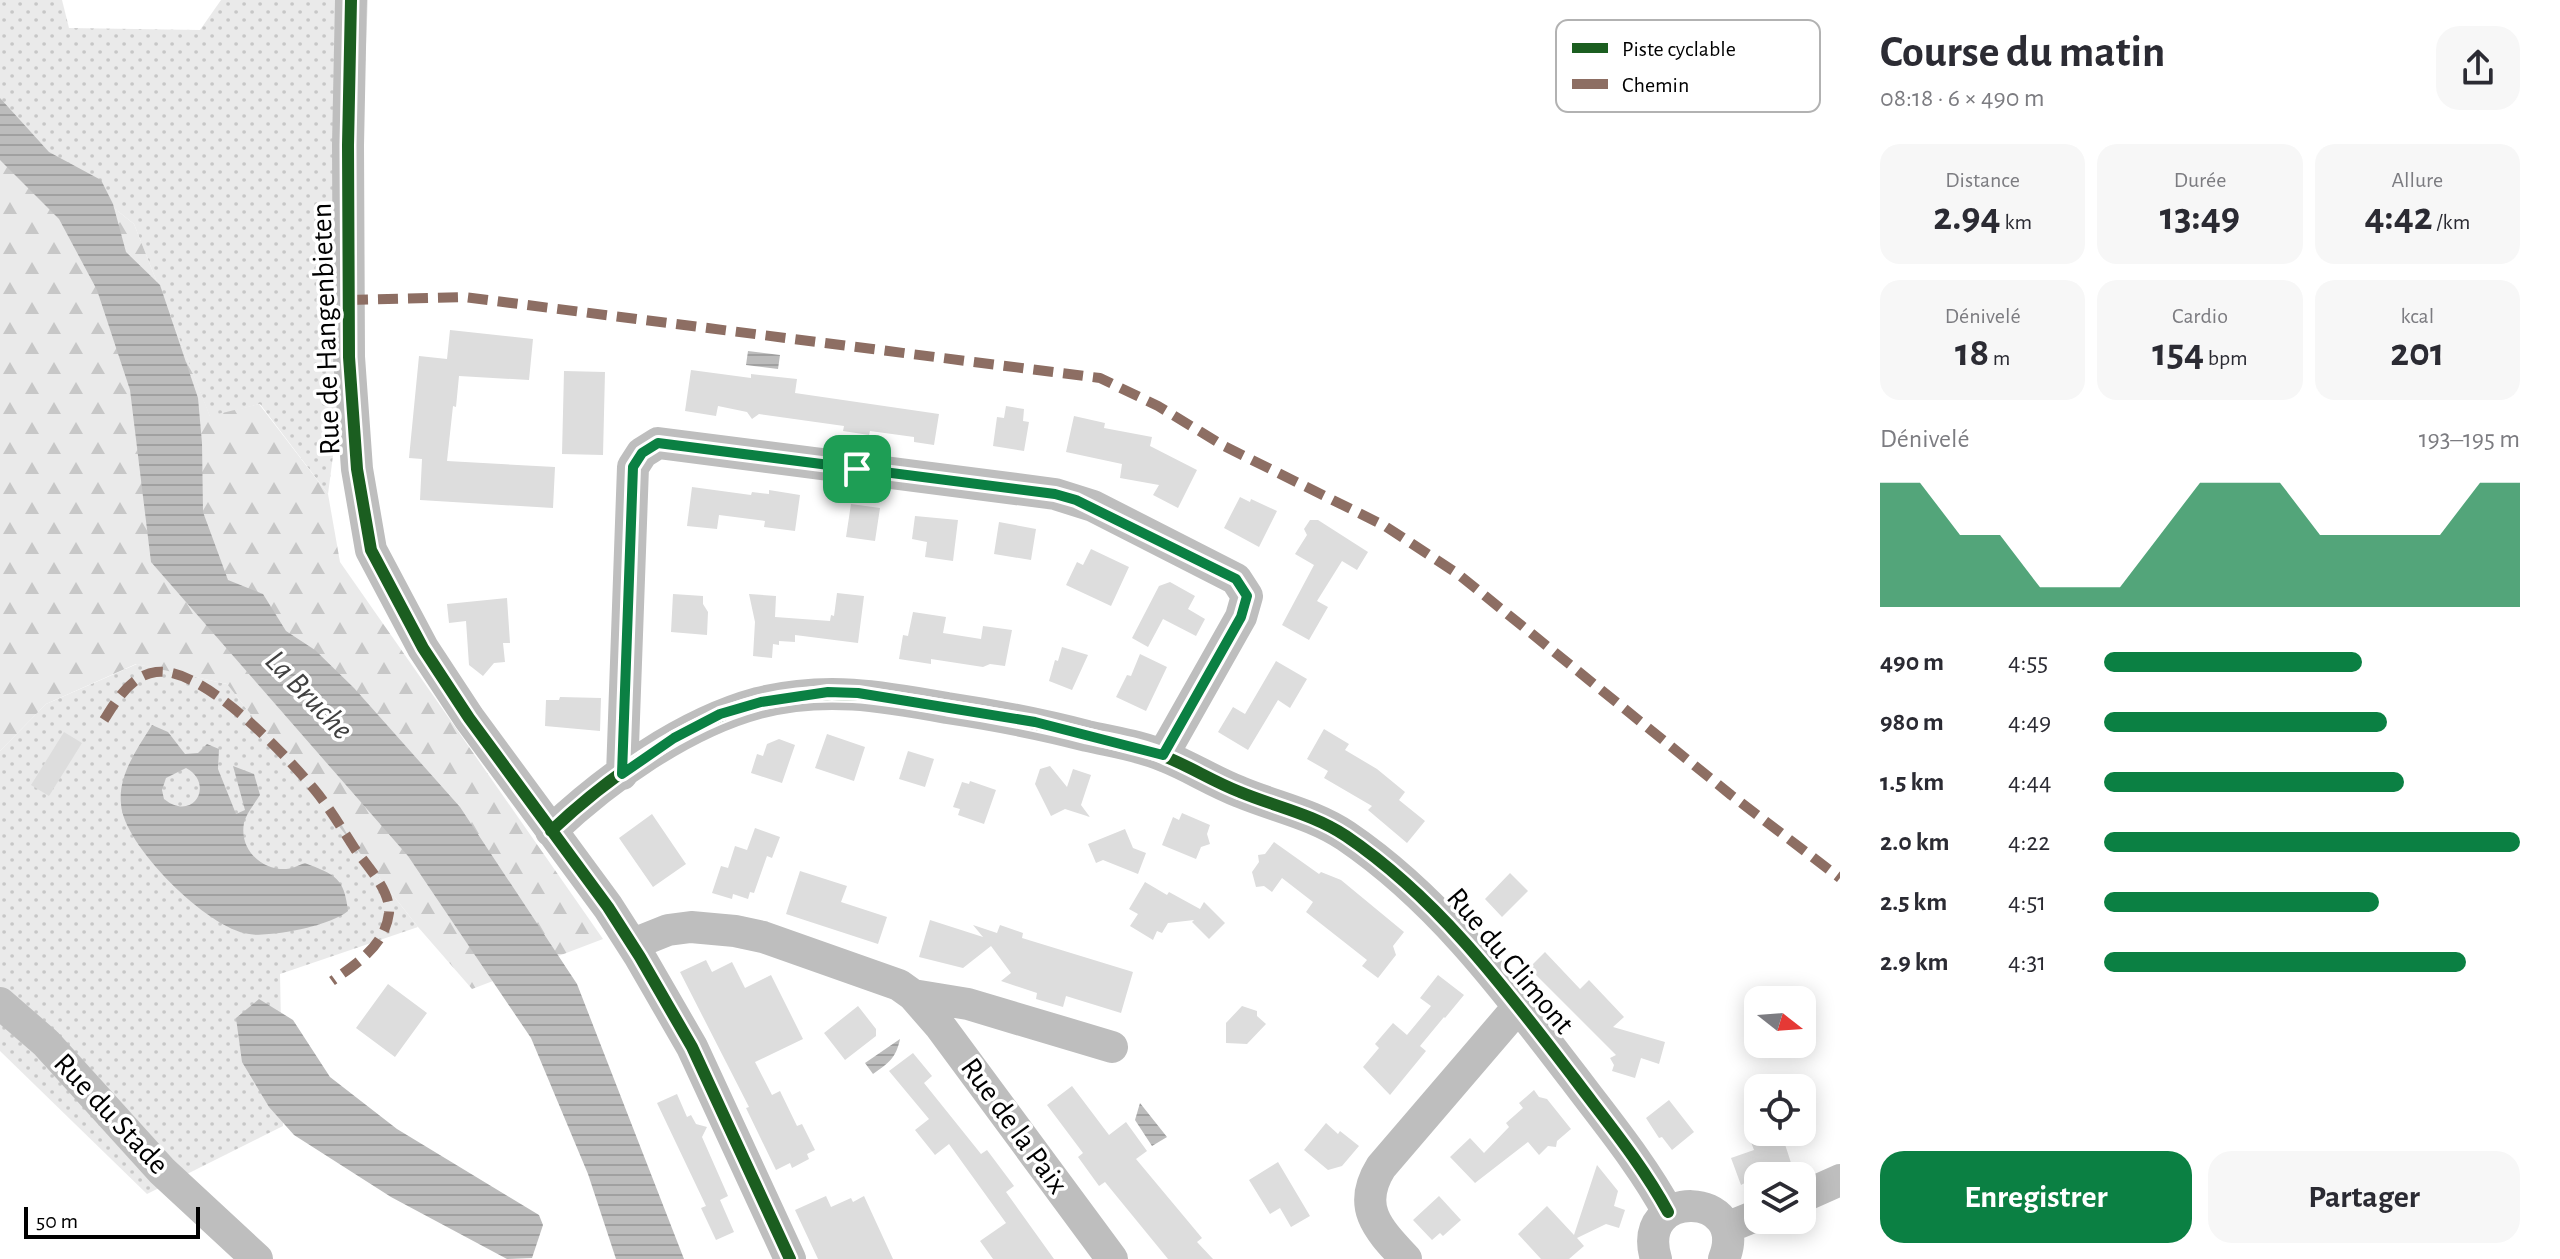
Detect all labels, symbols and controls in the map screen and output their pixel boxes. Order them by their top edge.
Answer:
legend [1556,20,1820,112]
button: share [2436,26,2520,110]
text: Course du matin [1880,31,2165,75]
text: Piste cyclable [1622,38,1736,60]
text: Chemin [1622,74,1689,96]
text: 08:18 · 6 × 490 m [1880,85,2045,111]
text: Distance [1945,169,2020,191]
text: Durée [2174,169,2226,191]
text: Allure [2391,169,2443,191]
text: 2.94 [1933,197,2001,237]
text: 13:49 [2160,197,2240,237]
text: 4:42 [2364,197,2433,237]
street label: Rue de Hangenbieten [307,202,345,456]
text: km [2001,211,2032,233]
text: /km [2433,211,2470,233]
text: Dénivelé [1945,305,2021,327]
text: Cardio [2172,305,2228,327]
text: kcal [2401,305,2434,327]
text: 18 [1955,333,1989,373]
text: 154 [2152,333,2204,373]
text: 201 [2390,333,2444,373]
text: m [1989,347,2010,369]
text: bpm [2204,347,2248,369]
text: Dénivelé [1880,426,1970,452]
text: 193–195 m [2419,426,2520,452]
pin [823,435,891,503]
icon: arrive [835,447,879,491]
water label: La Bruche [259,644,359,746]
text: 490 m [1880,649,1944,675]
text: 4:55 [2008,649,2048,675]
text: 980 m [1880,709,1944,735]
text: 4:49 [2008,709,2051,735]
text: 1.5 km [1880,769,1944,795]
text: 4:44 [2008,769,2051,795]
text: 2.0 km [1880,829,1950,855]
text: 4:22 [2008,829,2050,855]
street label: Rue du Climont [1441,883,1580,1040]
text: 2.5 km [1880,889,1947,915]
text: 4:51 [2008,889,2046,915]
text: 2.9 km [1880,949,1949,975]
text: 4:31 [2008,949,2046,975]
north arrow [1744,986,1816,1058]
map controls [1744,986,1816,1234]
street label: Rue du Stade [48,1048,174,1180]
street label: Rue de la Paix [955,1053,1073,1199]
button: locate [1744,1074,1816,1146]
button: Enregistrer [1880,1151,2192,1243]
button: Partager [2208,1151,2520,1243]
button: layers [1744,1162,1816,1234]
scale bar [24,1203,200,1239]
text: 50 m [36,1210,78,1232]

